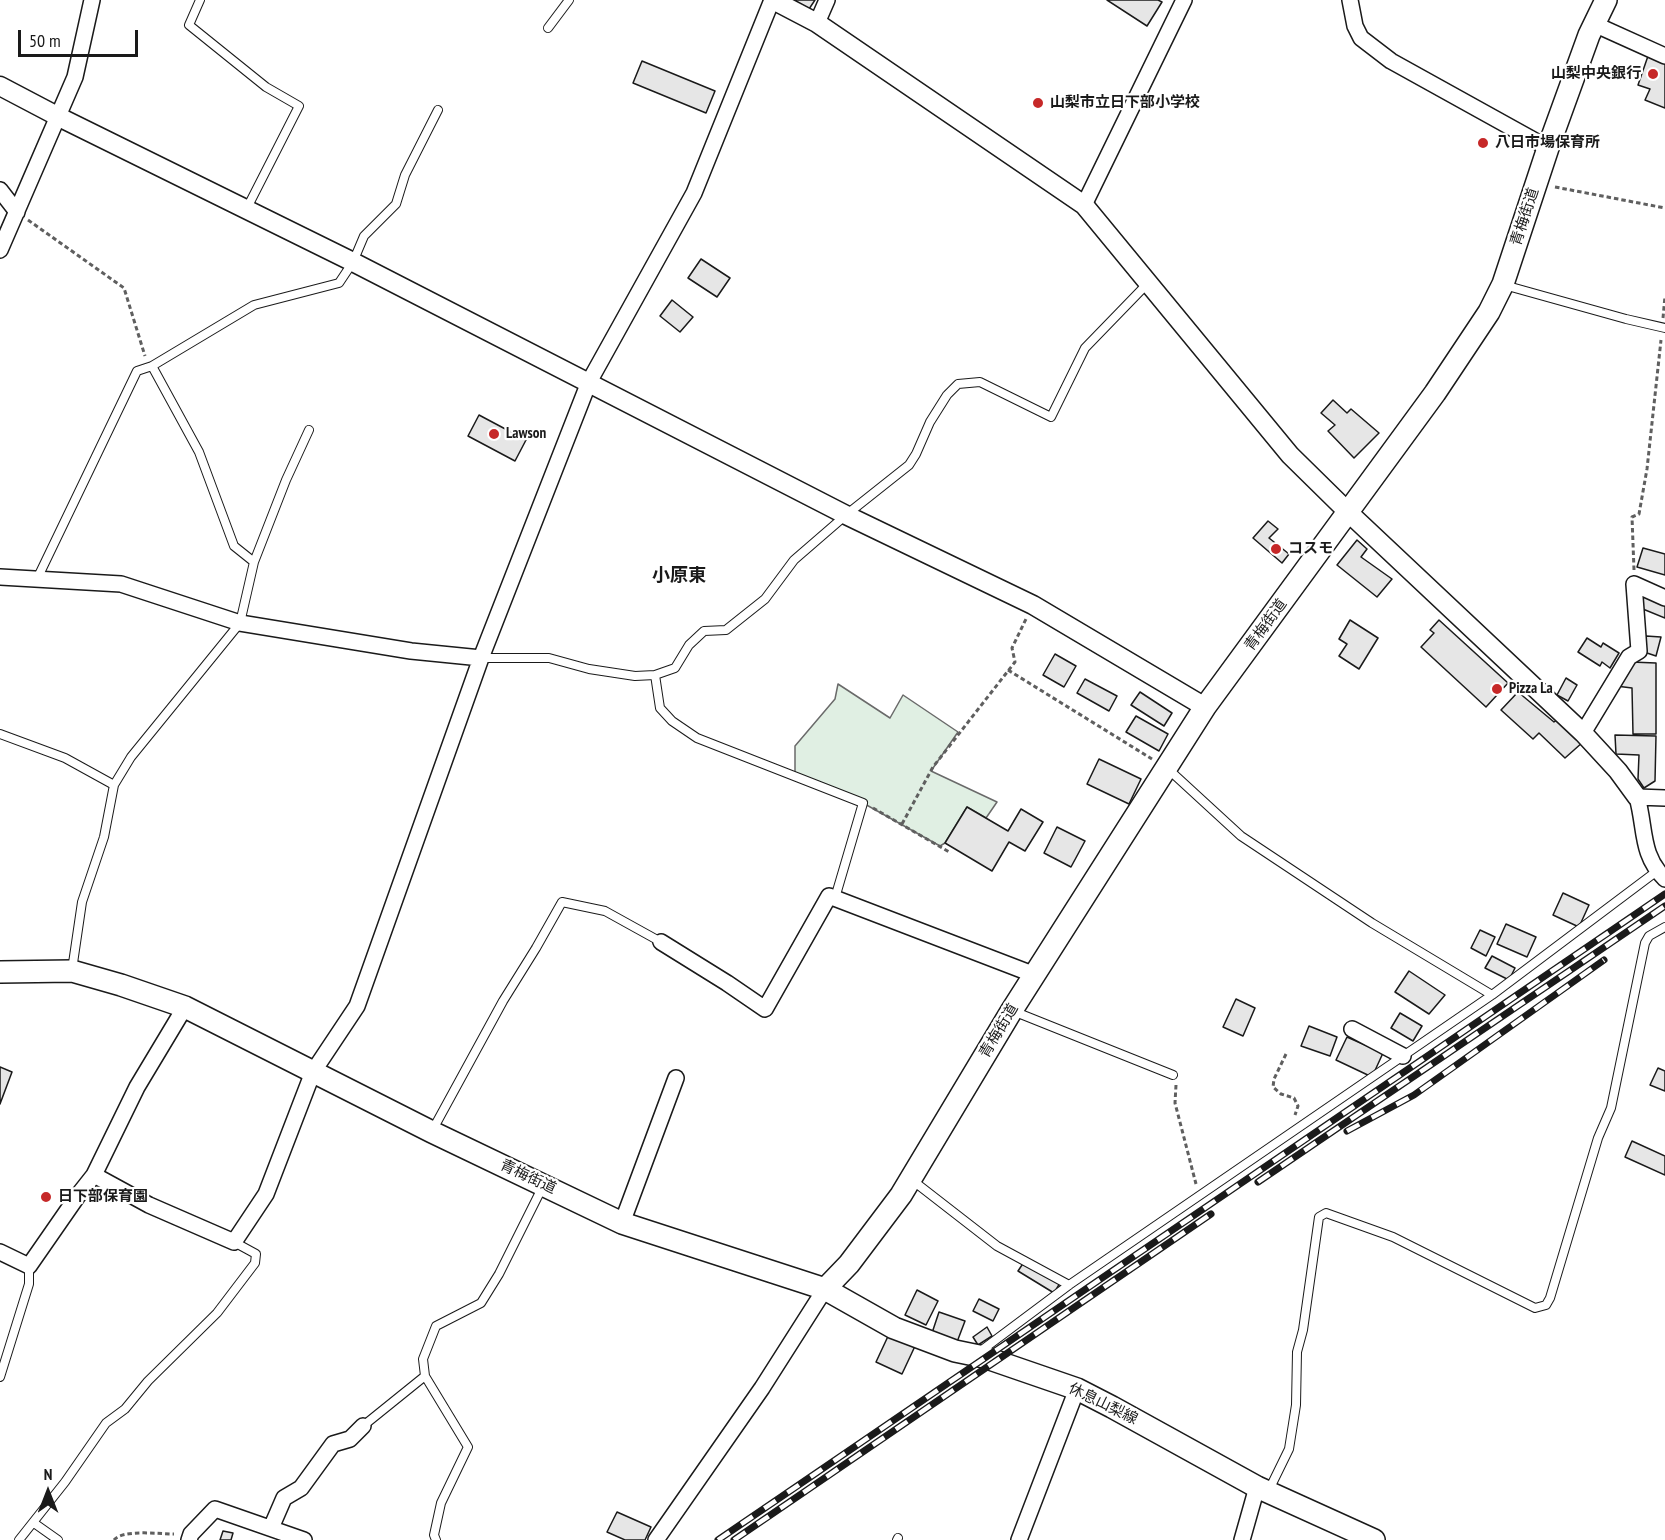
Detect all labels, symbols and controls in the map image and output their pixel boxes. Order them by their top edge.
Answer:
scale bar [21,18,141,56]
text: 50 m [29,29,61,52]
place label: 山梨中央銀行 [1551,65,1641,83]
marker: 山梨中央銀行 [1646,67,1660,81]
place label: 山梨市立日下部小学校 [1050,94,1200,112]
marker: 山梨市立日下部小学校 [1031,96,1045,110]
place label: 八日市場保育所 [1495,134,1600,152]
marker: 八日市場保育所 [1476,136,1490,150]
street label: 青梅街道 [1507,186,1543,248]
place label: Lawson [506,425,546,443]
marker: Lawson [487,427,501,441]
place label: コスモ [1288,540,1333,558]
marker: コスモ [1269,542,1283,556]
district label: 小原東 [652,565,706,587]
street label: 青梅街道 [1241,595,1291,655]
place label: Pizza La [1509,680,1553,698]
marker: Pizza La [1490,682,1504,696]
street label: 青梅街道 [976,1001,1022,1061]
street label: 青梅街道 [497,1156,559,1198]
place label: 日下部保育園 [58,1188,148,1206]
marker: 日下部保育園 [39,1190,53,1204]
street label: 休息山梨線 [1065,1379,1141,1429]
north arrow [18,1462,78,1522]
text: N [44,1464,52,1484]

